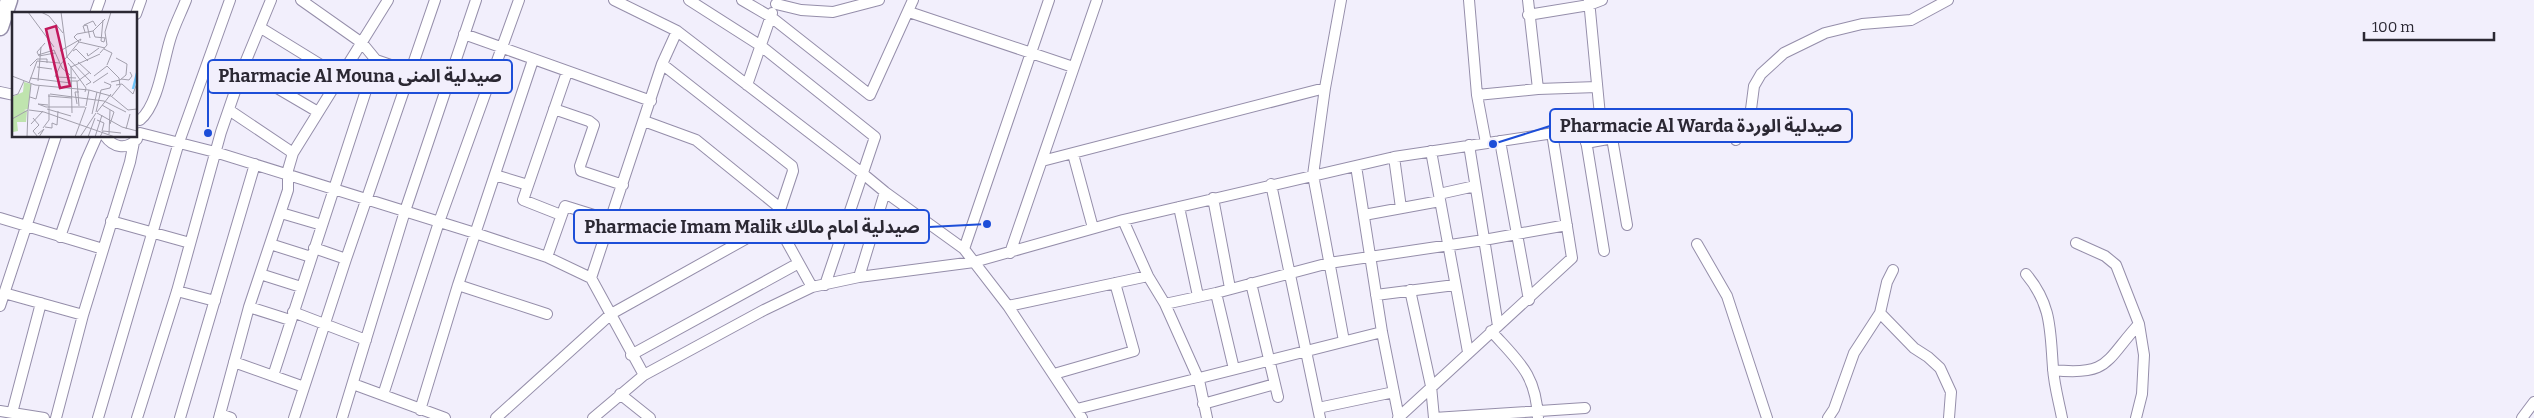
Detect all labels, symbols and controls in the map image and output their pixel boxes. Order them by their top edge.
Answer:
scale bar [2364,10,2494,42]
inset map [12,12,138,138]
text: 100 m [2372,18,2415,36]
callout: Pharmacie Al Mouna صيدلية المنى [208,60,512,93]
text: Pharmacie Al Mouna صيدلية المنى [218,65,502,87]
callout: Pharmacie Al Warda صيدلية الوردة [1550,109,1852,142]
text: Pharmacie Al Warda صيدلية الوردة [1560,115,1842,137]
callout: Pharmacie Imam Malik صيدلية امام مالك [574,210,929,243]
text: Pharmacie Imam Malik صيدلية امام مالك [584,216,920,240]

